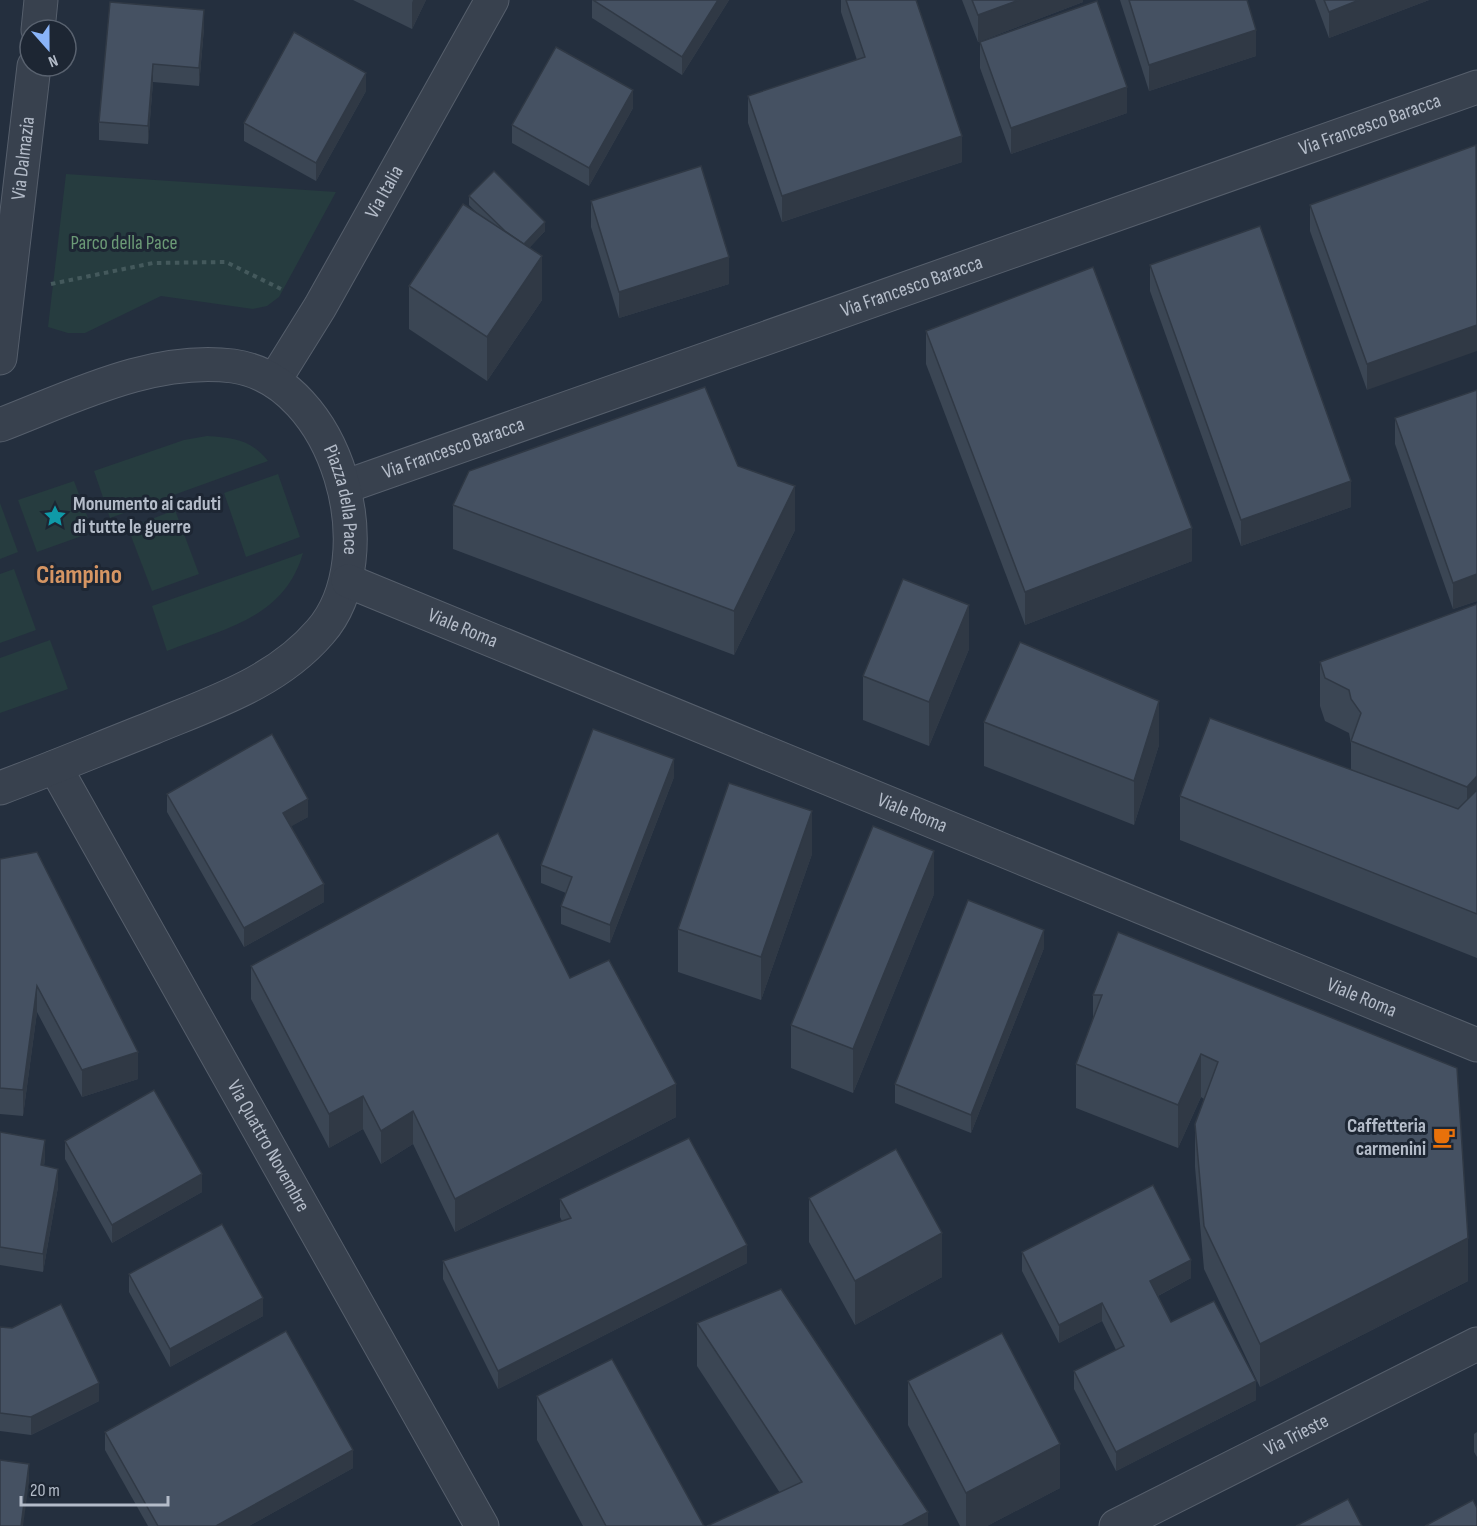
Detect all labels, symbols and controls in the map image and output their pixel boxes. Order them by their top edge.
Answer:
north arrow [18,18,78,78]
text: N [45,50,60,71]
street label: Via Francesco Baracca [1296,89,1444,161]
street label: Via Dalmazia [6,115,40,201]
street label: Via Italia [360,161,409,223]
park label: Parco della Pace [70,231,178,255]
street label: Via Francesco Baracca [838,251,986,323]
street label: Via Francesco Baracca [379,412,527,484]
street label: Piazza della Pace [318,441,362,556]
place label: Monumento ai caduti di tutte le guerre [73,492,221,539]
place icon: Monumento ai caduti di tutte le guerre [42,503,68,529]
district label: Ciampino [36,560,122,591]
street label: Viale Roma [424,603,501,653]
street label: Viale Roma [874,788,951,838]
street label: Viale Roma [1323,973,1400,1023]
street label: Via Quattro Novembre [222,1076,315,1216]
place label: Caffetteria carmenini [1347,1114,1426,1161]
cafe icon: Caffetteria carmenini [1431,1124,1457,1150]
street label: Via Trieste [1260,1409,1333,1461]
scale bar [21,1469,168,1507]
text: 20 m [30,1480,60,1501]

